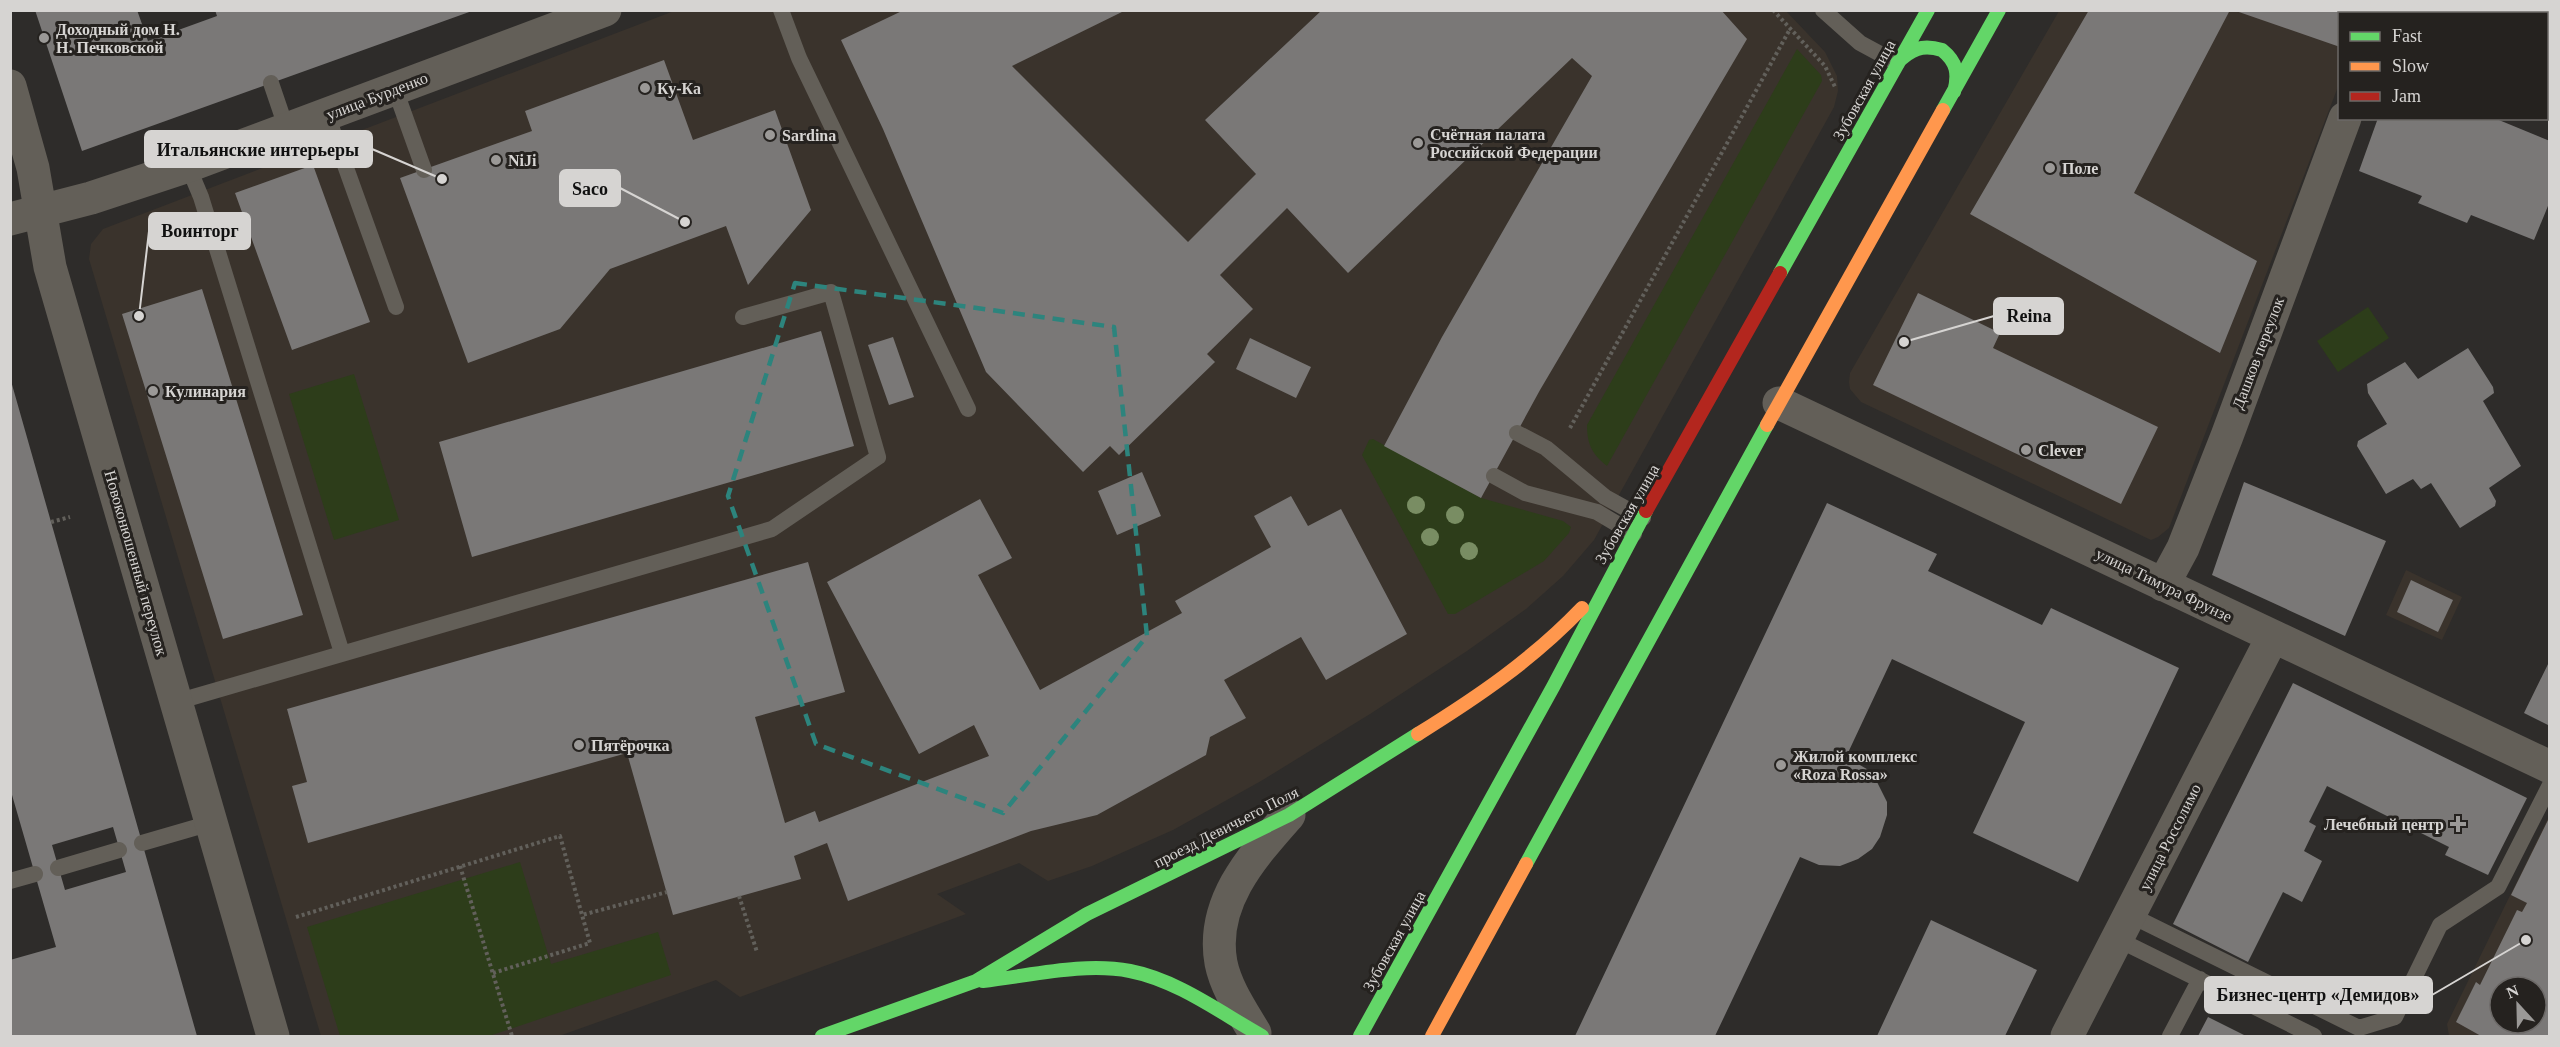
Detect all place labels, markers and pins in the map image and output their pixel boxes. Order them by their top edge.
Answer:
place label: Доходный дом Н. Н. Печковской [56,21,180,56]
marker: Доходный дом Н. Н. Печковской [37,31,51,45]
place label: Ку-Ка [657,80,701,98]
marker: Ку-Ка [638,81,652,95]
place label: Счётная палата Российской Федерации [1430,126,1598,162]
place label: Sardina [782,127,836,144]
marker: Sardina [763,128,777,142]
callout: Итальянские интерьеры [145,131,372,167]
marker: Счётная палата Российской Федерации [1411,136,1425,150]
place label: NiJi [508,152,537,169]
marker: NiJi [489,153,503,167]
place label: Поле [2062,160,2098,177]
marker: Поле [2043,161,2057,175]
callout: Saco [560,170,620,206]
callout: Воинторг [149,213,250,249]
callout: Reina [1994,298,2063,334]
place label: Кулинария [165,383,246,401]
marker: Кулинария [146,384,160,398]
place label: Clever [2038,442,2083,459]
marker: Clever [2019,443,2033,457]
place label: Пятёрочка [591,737,670,755]
marker: Пятёрочка [572,738,586,752]
place label: Жилой комплекс «Roza Rossa» [1793,748,1917,783]
marker: Жилой комплекс «Roza Rossa» [1774,758,1788,772]
marker: Лечебный центр [2449,815,2467,833]
place label: Лечебный центр [2324,816,2444,834]
callout: Бизнес-центр «Демидов» [2205,977,2432,1013]

